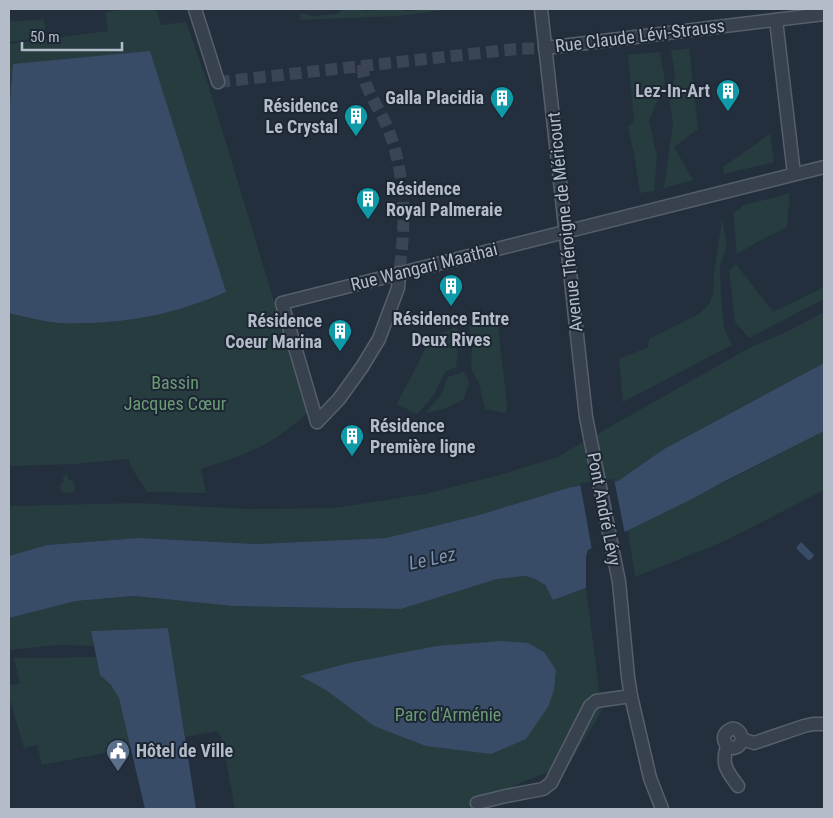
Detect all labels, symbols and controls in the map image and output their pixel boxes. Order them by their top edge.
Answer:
street label: Rue Claude Lévi-Strauss [554,15,726,56]
scale bar [22,20,122,52]
text: 50 m [30,28,60,46]
building icon: Lez-In-Art [715,78,741,112]
place label: Lez-In-Art [635,80,710,101]
building icon: Galla Placidia [489,85,515,119]
place label: Galla Placidia [385,87,484,108]
place label: Résidence Le Crystal [263,95,338,137]
building icon: Résidence Le Crystal [343,103,369,137]
street label: Avenue Théroigne de Méricourt [543,111,587,333]
place label: Résidence Royal Palmeraie [386,178,503,220]
building icon: Résidence Royal Palmeraie [355,186,381,220]
street label: Rue Wangari Maathai [348,238,499,295]
building icon: Résidence Entre Deux Rives [438,273,464,307]
place label: Résidence Entre Deux Rives [393,308,510,350]
place label: Résidence Coeur Marina [225,310,322,352]
building icon: Résidence Coeur Marina [327,318,353,352]
park label: Bassin Jacques Cœur [124,372,227,414]
place label: Résidence Première ligne [370,415,476,457]
building icon: Résidence Première ligne [339,423,365,457]
street label: Pont André Lévy [583,450,626,568]
water label: Le Lez [407,542,458,575]
park label: Parc d'Arménie [395,704,501,725]
public building icon: Hôtel de Ville [105,738,131,772]
place label: Hôtel de Ville [136,740,234,761]

